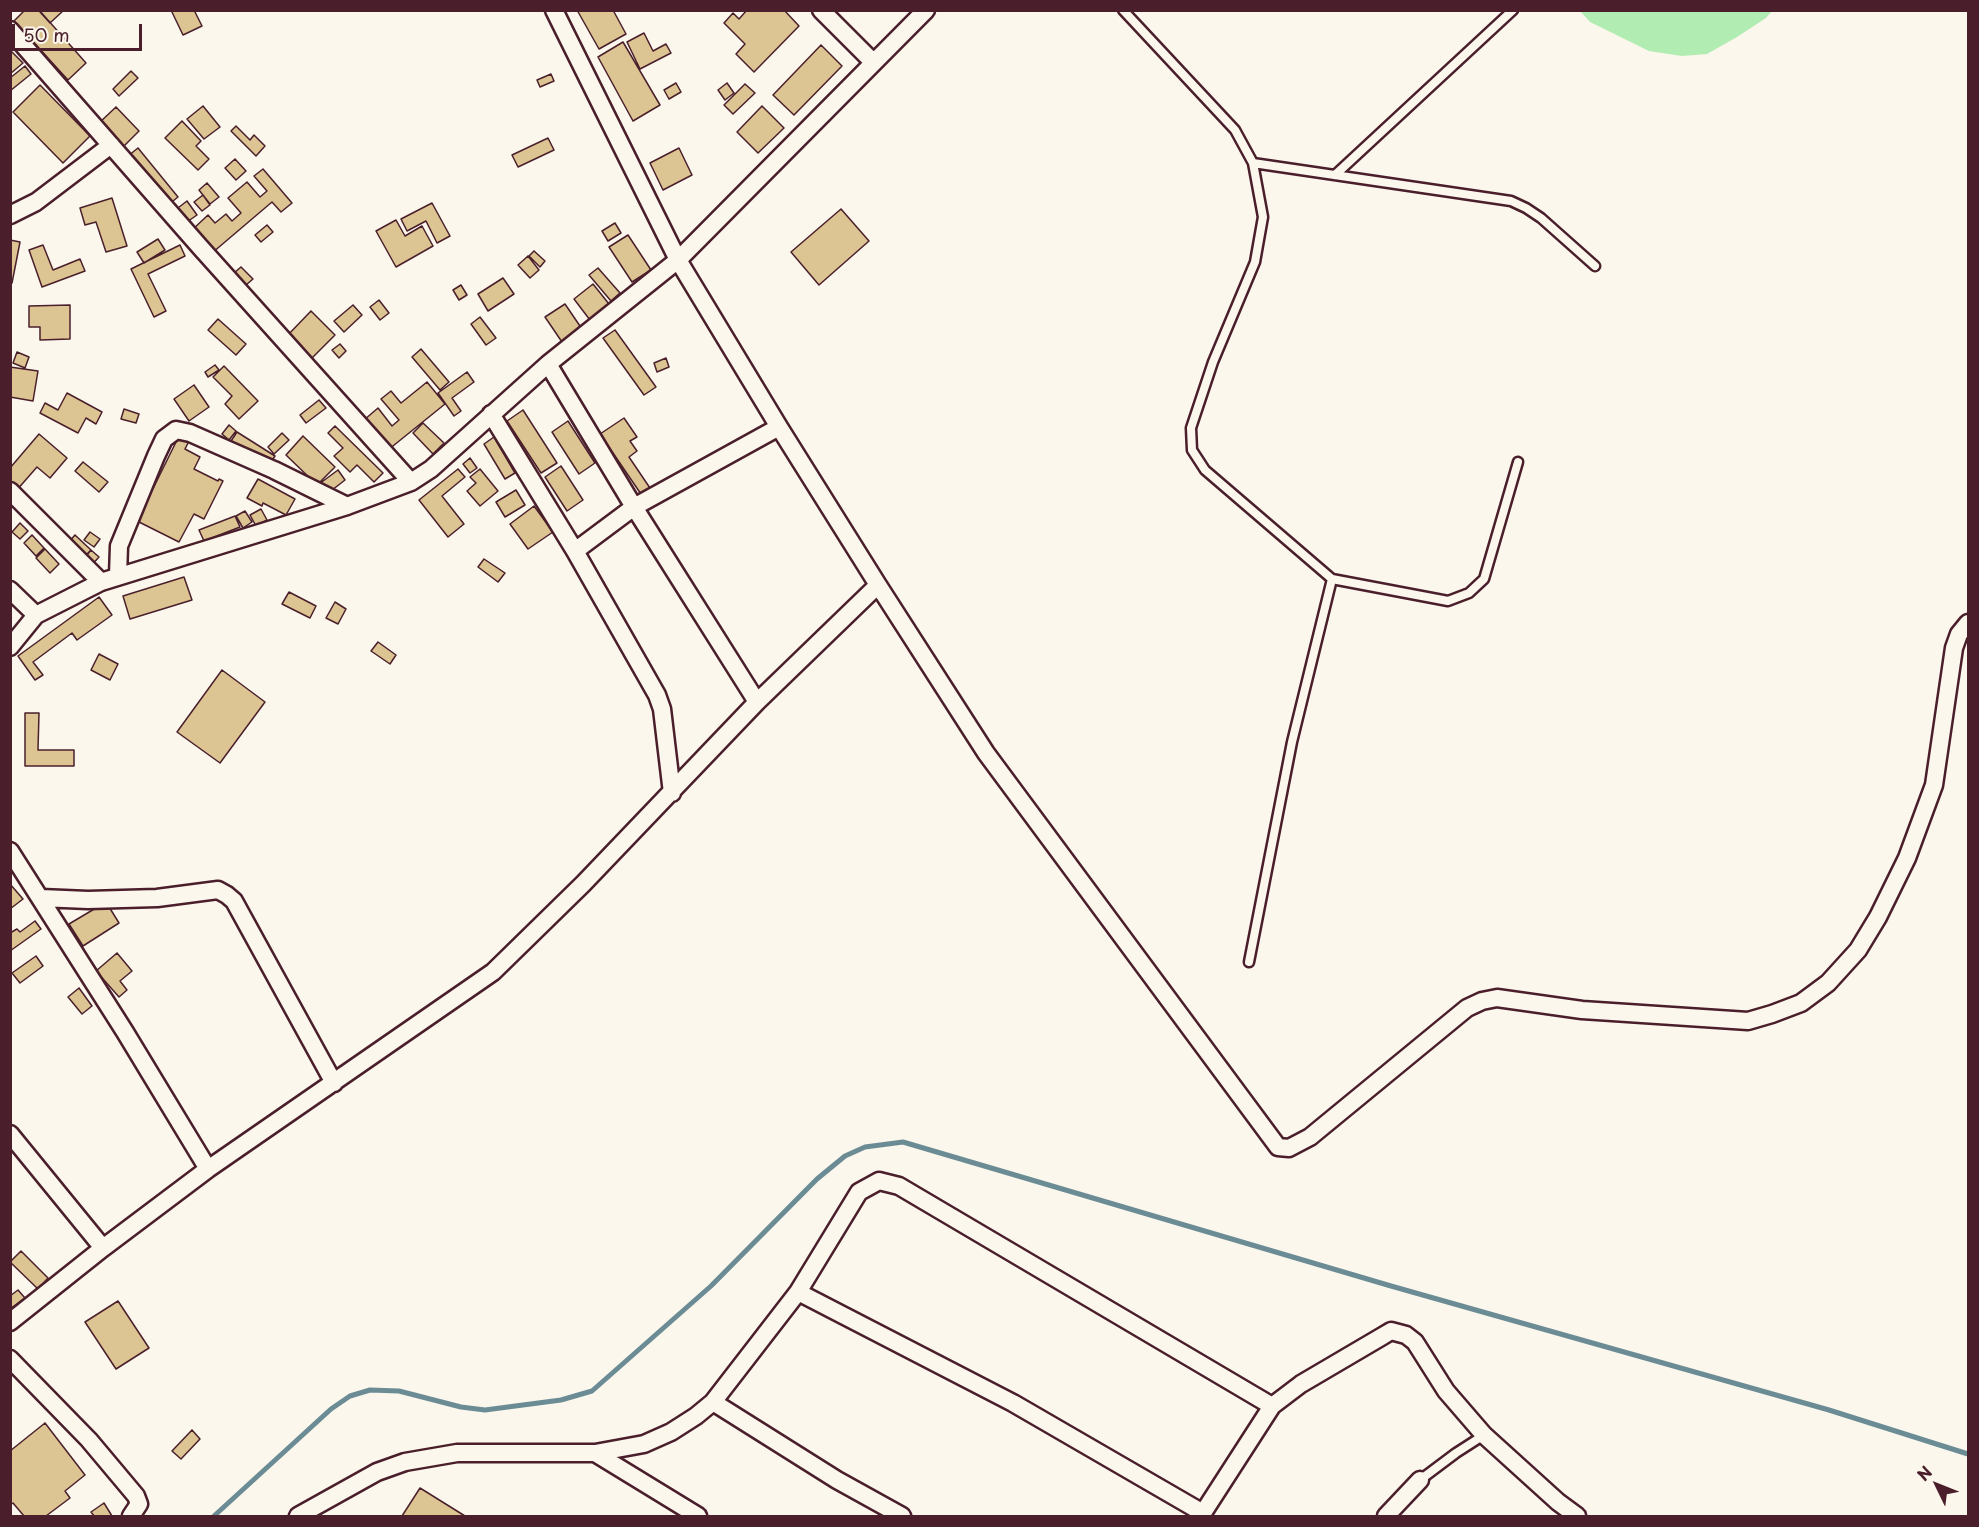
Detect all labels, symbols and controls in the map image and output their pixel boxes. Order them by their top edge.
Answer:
scale bar [15,12,146,50]
text: 50 m [23,21,70,48]
north arrow [1907,1455,1967,1515]
text: N [1911,1460,1937,1486]

